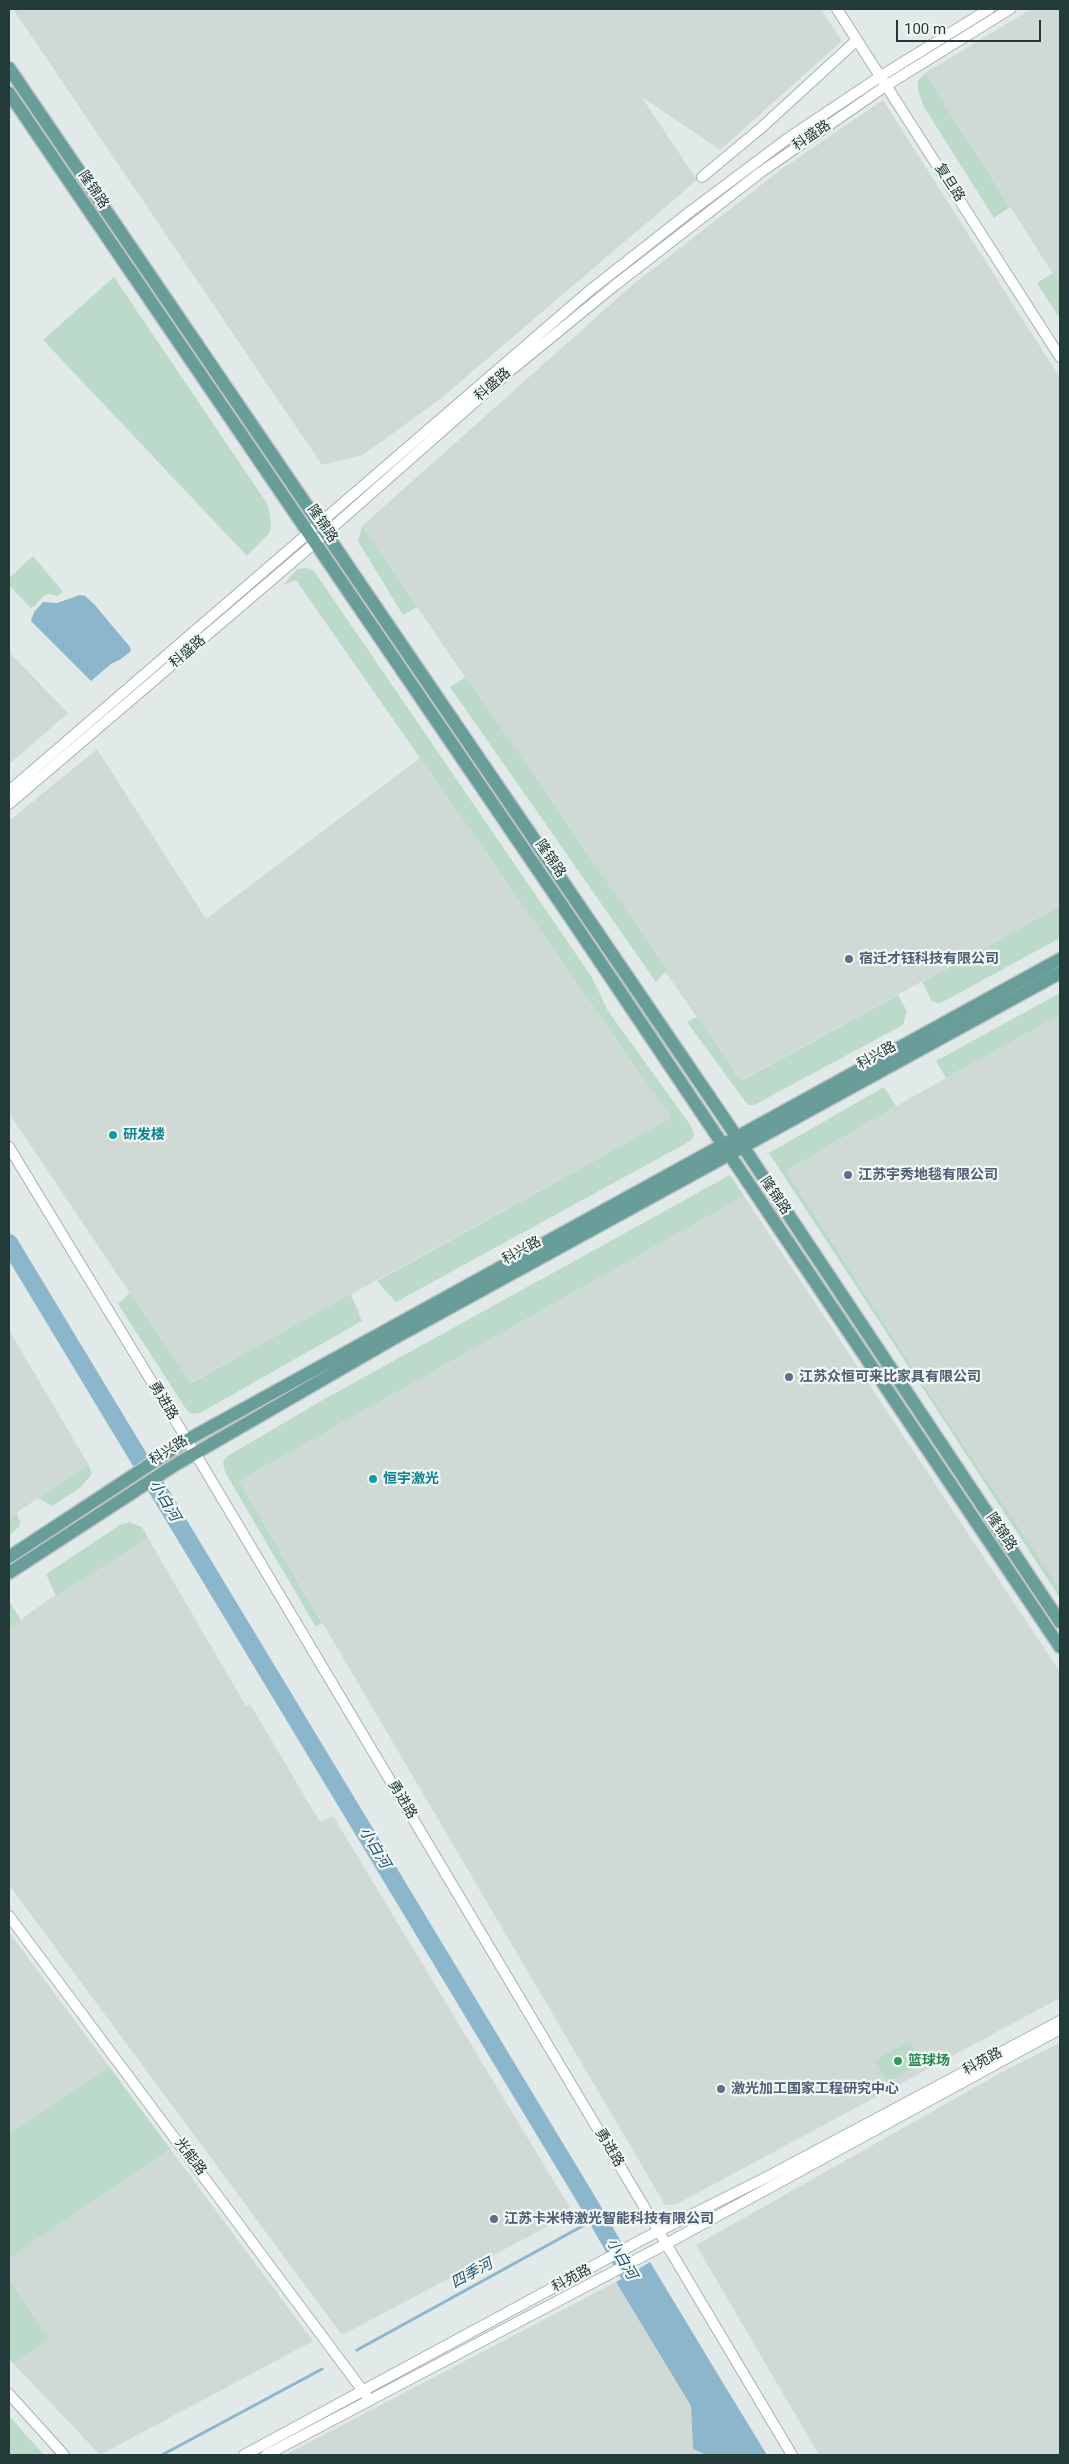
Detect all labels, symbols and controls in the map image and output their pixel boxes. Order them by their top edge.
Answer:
scale bar [899,10,1044,42]
text: 100 m [904,20,946,38]
street label: 科盛路 [790,117,834,155]
street label: 复旦路 [931,161,967,205]
street label: 隆锦路 [74,168,112,212]
street label: 科盛路 [472,365,514,405]
street label: 隆锦路 [303,502,341,546]
street label: 科盛路 [167,632,209,672]
street label: 隆锦路 [531,837,569,881]
place label: 宿迁才钰科技有限公司 [859,951,999,967]
marker: 宿迁才钰科技有限公司 [843,953,855,965]
street label: 科兴路 [855,1038,899,1074]
place label: 研发楼 [123,1127,165,1143]
marker: 研发楼 [107,1129,119,1141]
place label: 江苏宇秀地毯有限公司 [858,1167,998,1183]
marker: 江苏宇秀地毯有限公司 [842,1169,854,1181]
street label: 隆锦路 [756,1174,794,1218]
street label: 科兴路 [500,1233,544,1269]
place label: 江苏众恒可来比家具有限公司 [799,1369,981,1385]
marker: 江苏众恒可来比家具有限公司 [783,1371,795,1383]
street label: 勇进路 [145,1379,181,1423]
street label: 科兴路 [147,1433,191,1469]
place label: 恒宇激光 [383,1471,439,1487]
marker: 恒宇激光 [367,1473,379,1485]
water label: 小白河 [145,1477,183,1525]
street label: 隆锦路 [982,1510,1020,1554]
street label: 勇进路 [384,1778,420,1822]
water label: 小白河 [355,1824,393,1872]
street label: 科苑路 [961,2045,1005,2079]
place label: 篮球场 [908,2053,950,2069]
marker: 篮球场 [892,2055,904,2067]
place label: 激光加工国家工程研究中心 [731,2081,899,2097]
marker: 激光加工国家工程研究中心 [715,2083,727,2095]
street label: 勇进路 [591,2126,627,2170]
street label: 光能路 [171,2135,209,2179]
place label: 江苏卡米特激光智能科技有限公司 [504,2211,714,2227]
marker: 江苏卡米特激光智能科技有限公司 [488,2213,500,2225]
water label: 小白河 [602,2235,640,2283]
water label: 四季河 [448,2255,496,2293]
street label: 科苑路 [550,2262,594,2296]

